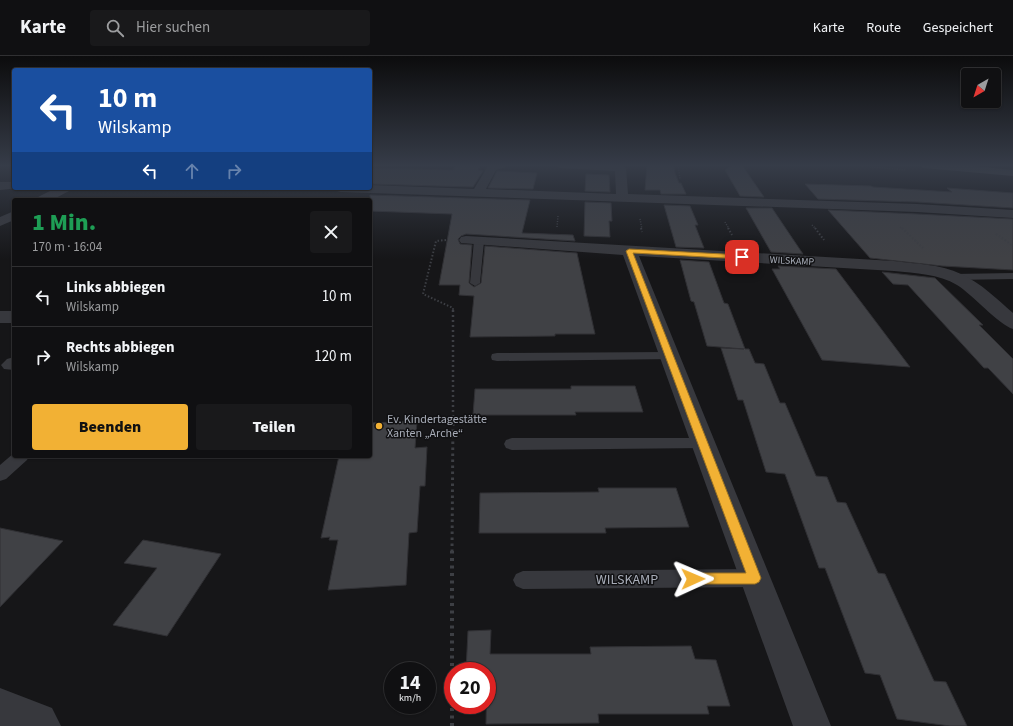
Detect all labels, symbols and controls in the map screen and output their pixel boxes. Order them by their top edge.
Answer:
search box [90,10,370,46]
text: Karte [20,14,66,41]
icon: search [104,17,126,39]
text: Hier suchen [136,17,210,38]
text: Karte [813,18,844,38]
text: Route [866,18,901,38]
text: Gespeichert [923,18,993,38]
north arrow [961,68,1001,108]
map controls [961,68,1001,108]
text: 10 m [98,78,157,118]
icon: left [32,84,84,136]
text: Wilskamp [98,115,171,140]
icon: left [139,160,161,182]
icon: ahead [181,160,203,182]
icon: right [223,160,245,182]
text: 1 Min. [32,205,96,240]
button: close [310,211,352,253]
text: 170 m · 16:04 [32,238,102,256]
pin [725,240,759,274]
icon: arrive [731,246,753,268]
street label: WILSKAMP [769,253,815,269]
text: Links abbiegen [66,277,165,298]
icon: left [32,286,54,308]
text: 10 m [322,286,352,307]
text: Wilskamp [66,298,119,316]
text: Rechts abbiegen [66,337,175,358]
icon: right [32,346,54,368]
text: 120 m [314,346,352,367]
text: Wilskamp [66,358,119,376]
button: Beenden [32,404,188,450]
button: Teilen [196,404,352,450]
place label: Ev. Kindertagestätte Xanten „Arche“ [387,411,487,442]
marker: Ev. Kindertagestätte Xanten „Arche“ [374,421,384,431]
position arrow [672,558,714,600]
street label: WILSKAMP [596,570,658,590]
speed limit sign: 20 [444,662,496,714]
text: 14 [399,669,421,697]
text: km/h [399,691,421,705]

